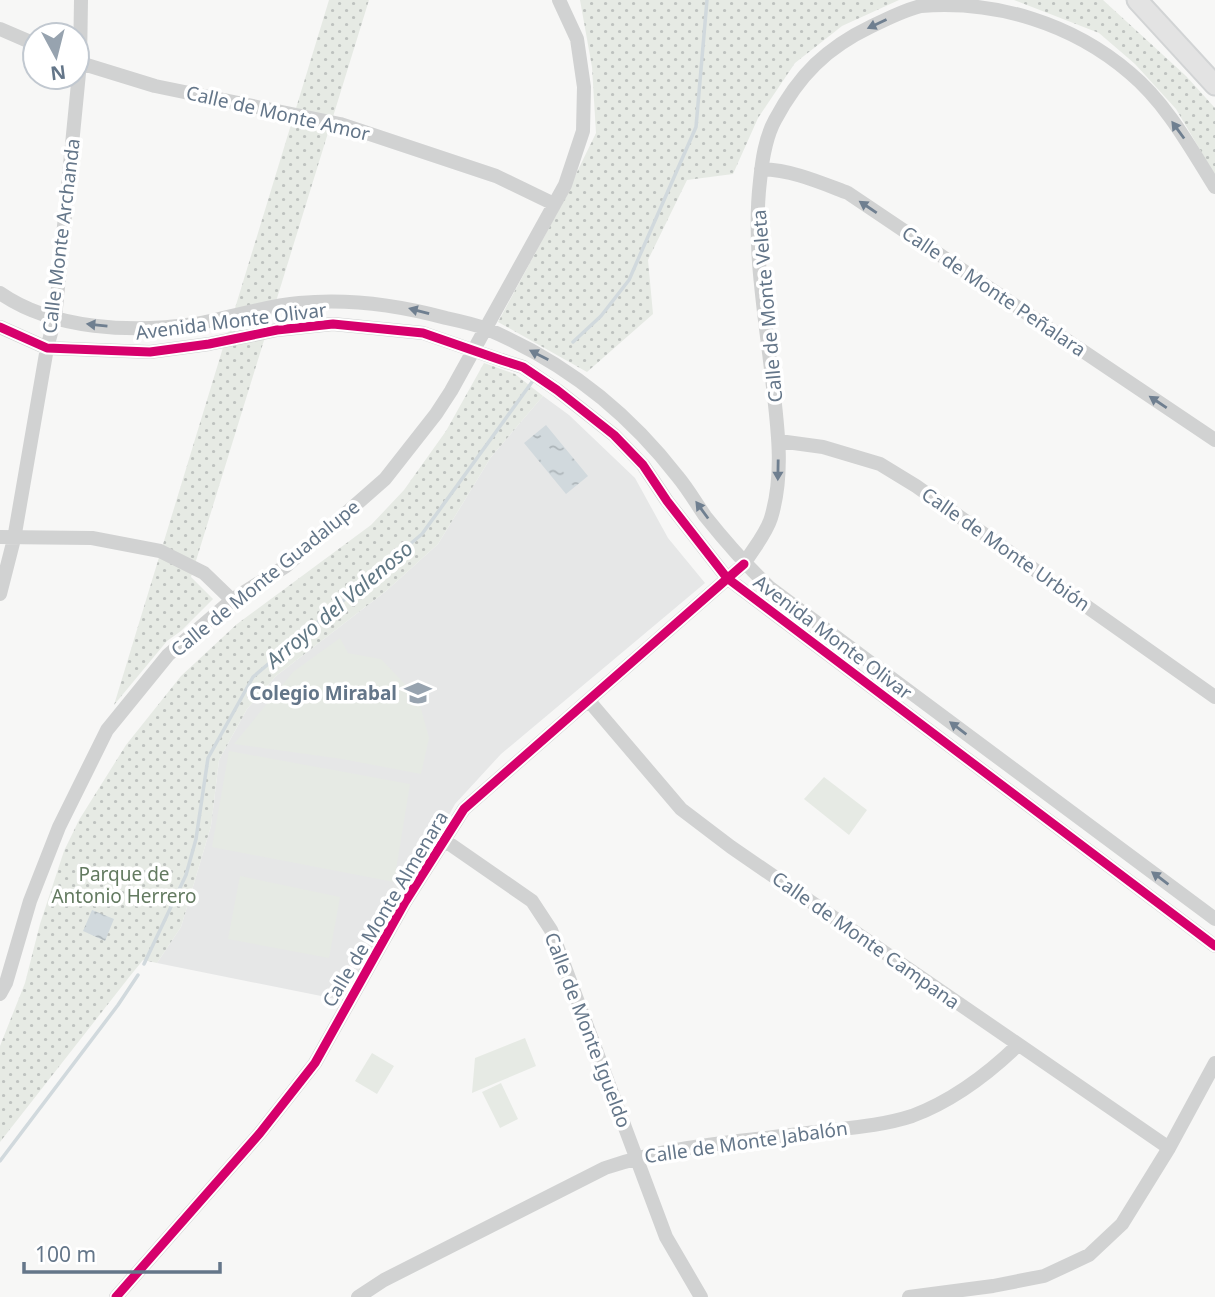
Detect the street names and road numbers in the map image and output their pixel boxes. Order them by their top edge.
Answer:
street label: Calle de Monte Amor [184,79,373,147]
street label: Calle Monte Archanda [36,137,86,335]
street label: Calle de Monte Veleta [746,209,788,403]
street label: Calle de Monte Peñalara [897,220,1091,362]
street label: Avenida Monte Olivar [134,296,328,346]
street label: Calle de Monte Urbión [917,481,1095,617]
street label: Calle de Monte Guadalupe [165,494,365,662]
street label: Avenida Monte Olivar [748,569,918,705]
street label: Calle de Monte Almenara [316,806,454,1012]
street label: Calle de Monte Campana [767,865,965,1015]
street label: Calle de Monte Igueldo [539,929,637,1131]
street label: Calle de Monte Jabalón [643,1115,849,1169]

